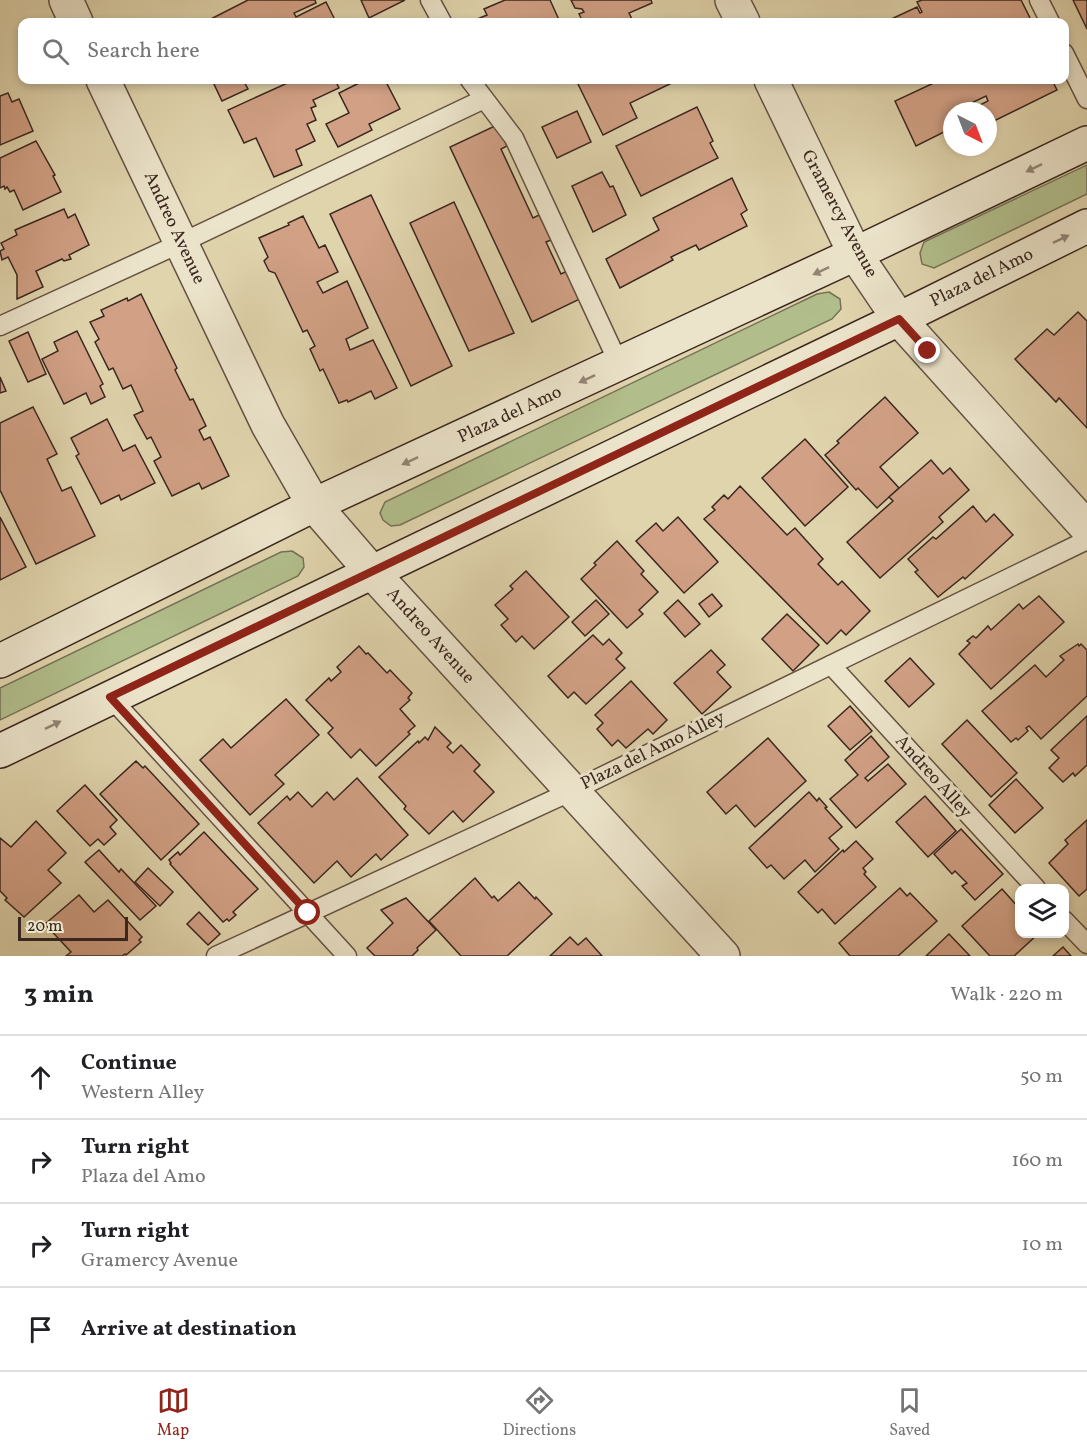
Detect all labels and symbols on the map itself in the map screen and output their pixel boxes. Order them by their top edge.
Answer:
north arrow [943,102,997,156]
street label: Gramercy Avenue [795,146,883,282]
one-way arrow [1026,164,1043,173]
street label: Andreo Avenue [137,168,211,288]
one-way arrow [1052,235,1069,244]
street label: Plaza del Amo [926,242,1038,314]
one-way arrow [812,266,829,275]
route end [914,337,940,363]
one-way arrow [578,375,595,384]
street label: Plaza del Amo [454,380,566,450]
one-way arrow [401,457,418,466]
street label: Andreo Avenue [380,582,480,690]
street label: Plaza del Amo Alley [577,705,729,797]
one-way arrow [44,720,61,730]
street label: Andreo Alley [889,730,977,824]
route start [294,899,320,925]
scale bar [18,914,128,942]

